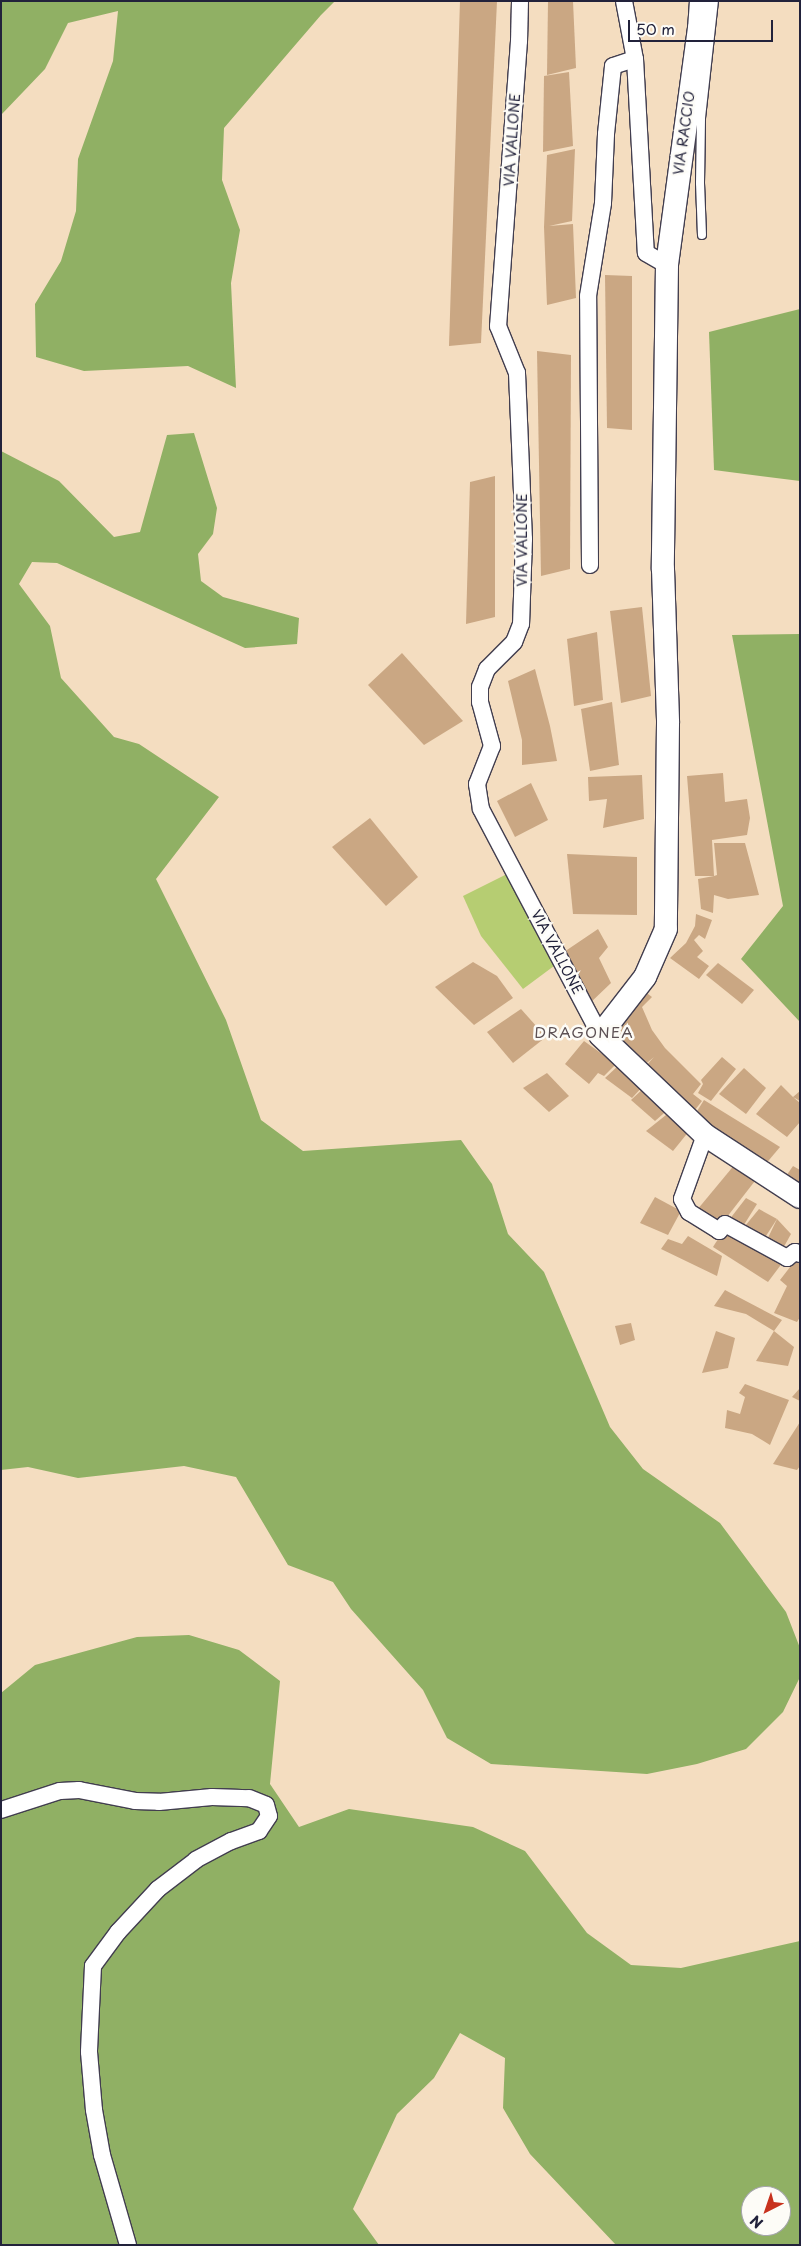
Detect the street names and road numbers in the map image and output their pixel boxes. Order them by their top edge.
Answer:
street label: VIA RACCIO [670,89,698,177]
street label: VIA VALLONE [500,93,524,187]
street label: VIA VALLONE [514,493,530,587]
street label: VIA VALLONE [528,907,586,997]

